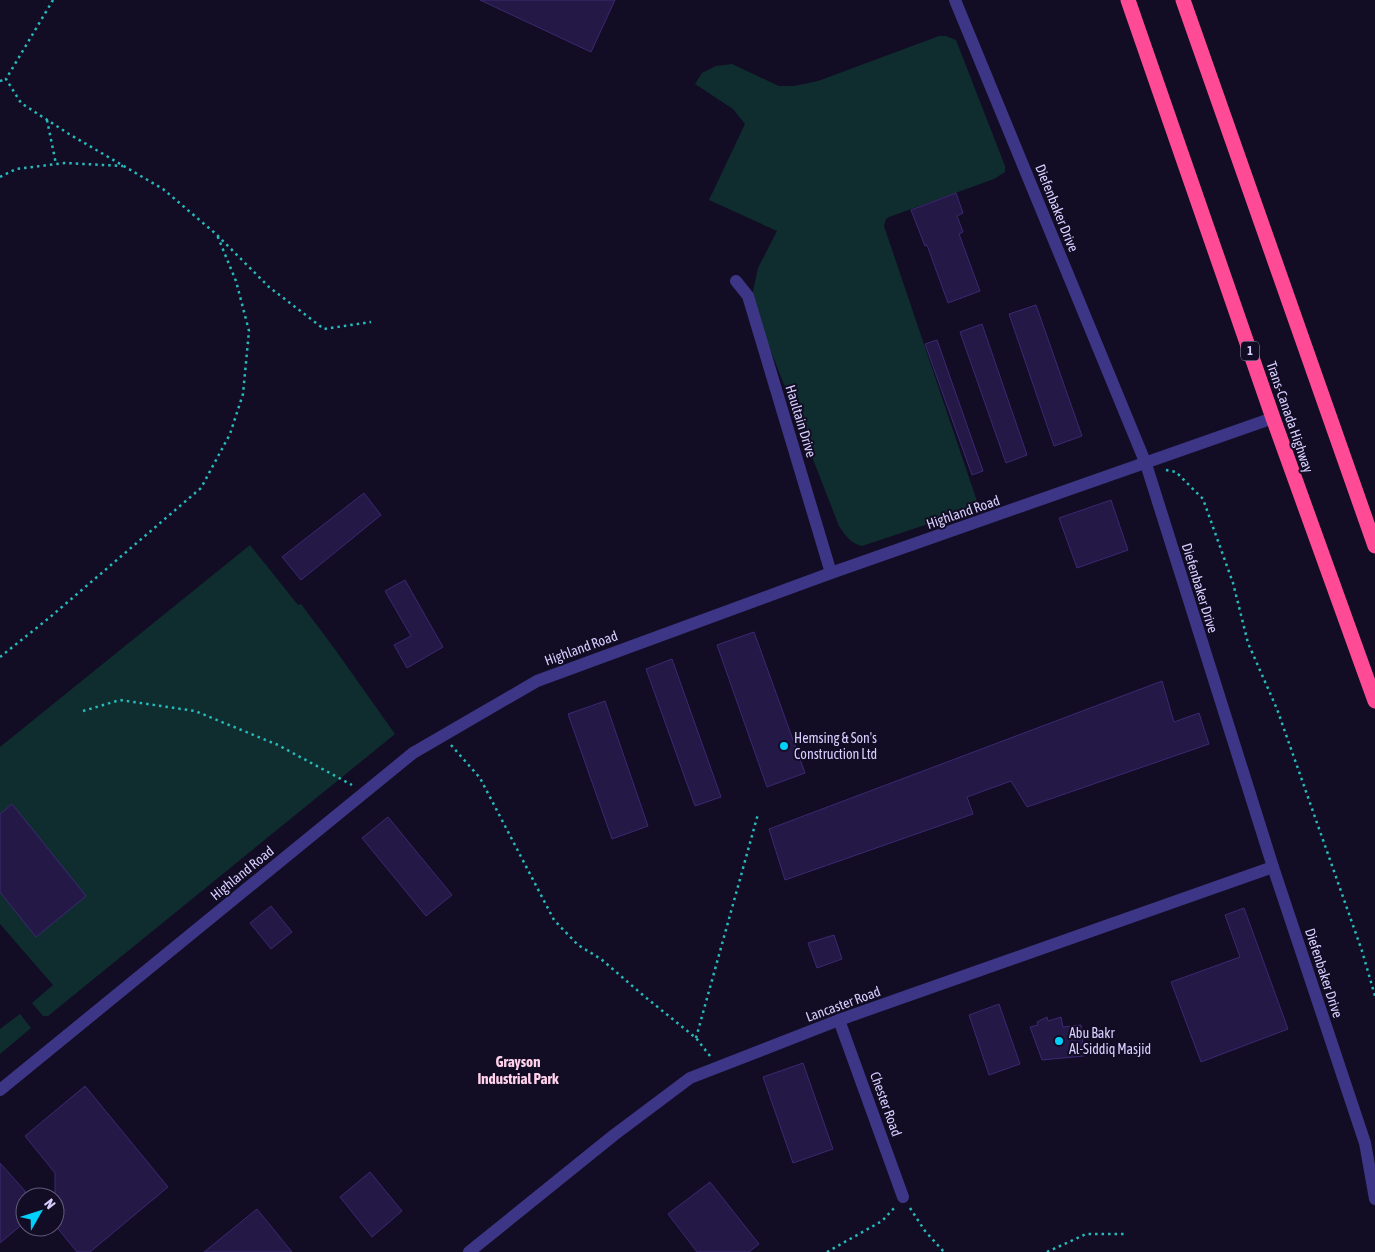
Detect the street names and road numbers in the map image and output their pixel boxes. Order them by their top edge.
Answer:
street label: Diefenbaker Drive [1032,162,1082,254]
road number: 1 [1241,342,1259,361]
street label: Trans-Canada Highway [1263,359,1317,475]
street label: Haultain Drive [782,383,820,459]
street label: Highland Road [924,492,1002,532]
street label: Diefenbaker Drive [1179,541,1221,635]
street label: Highland Road [542,627,620,669]
street label: Highland Road [207,843,277,903]
street label: Diefenbaker Drive [1302,926,1346,1020]
street label: Lancaster Road [803,983,883,1025]
street label: Chester Road [867,1070,905,1138]

